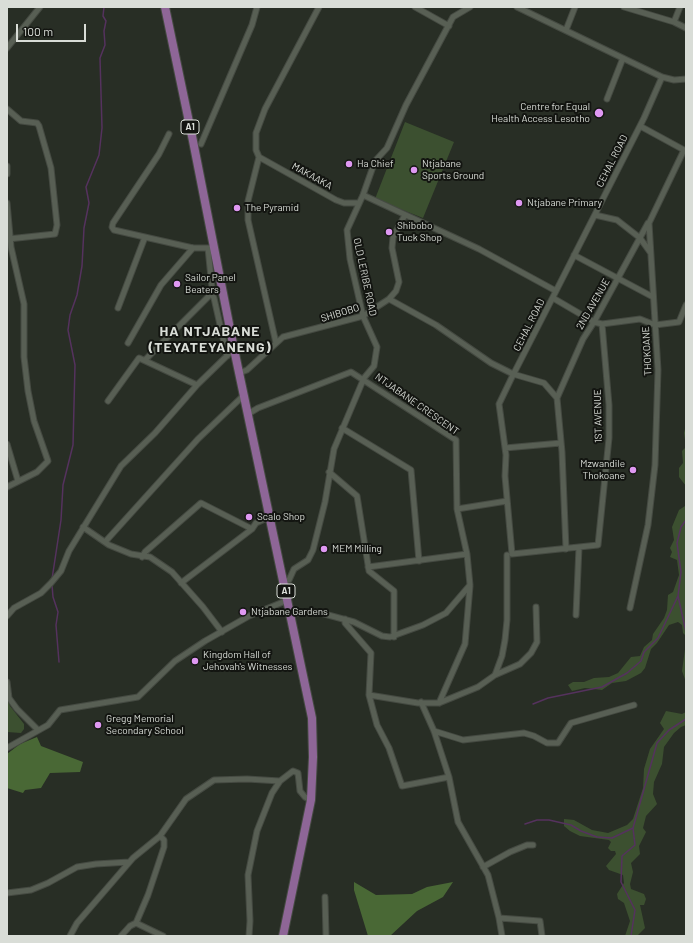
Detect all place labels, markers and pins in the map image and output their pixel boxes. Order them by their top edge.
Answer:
place label: Centre for Equal Health Access Lesotho [491,101,590,124]
marker: Centre for Equal Health Access Lesotho [593,107,605,119]
place label: Ha Chief [357,158,393,170]
place label: Ntjabane Sports Ground [422,158,484,182]
marker: Ha Chief [344,159,354,169]
marker: Ntjabane Sports Ground [409,165,419,175]
place label: Ntjabane Primary [527,197,602,209]
marker: Ntjabane Primary [514,198,524,208]
place label: The Pyramid [245,202,299,214]
marker: The Pyramid [232,203,242,213]
place label: Shibobo Tuck Shop [397,220,442,244]
marker: Shibobo Tuck Shop [384,227,394,237]
place label: Sailor Panel Beaters [185,272,236,296]
marker: Sailor Panel Beaters [172,279,182,289]
place label: Mzwandile Thokoane [580,458,625,482]
marker: Mzwandile Thokoane [628,465,638,475]
place label: Scalo Shop [257,511,305,523]
marker: Scalo Shop [244,512,254,522]
place label: MEM Milling [332,543,382,555]
marker: MEM Milling [319,544,329,554]
place label: Ntjabane Gardens [251,606,328,618]
marker: Ntjabane Gardens [238,607,248,617]
place label: Kingdom Hall of Jehovah's Witnesses [203,649,292,672]
marker: Kingdom Hall of Jehovah's Witnesses [190,656,200,666]
place label: Gregg Memorial Secondary School [106,713,184,736]
marker: Gregg Memorial Secondary School [93,720,103,730]

